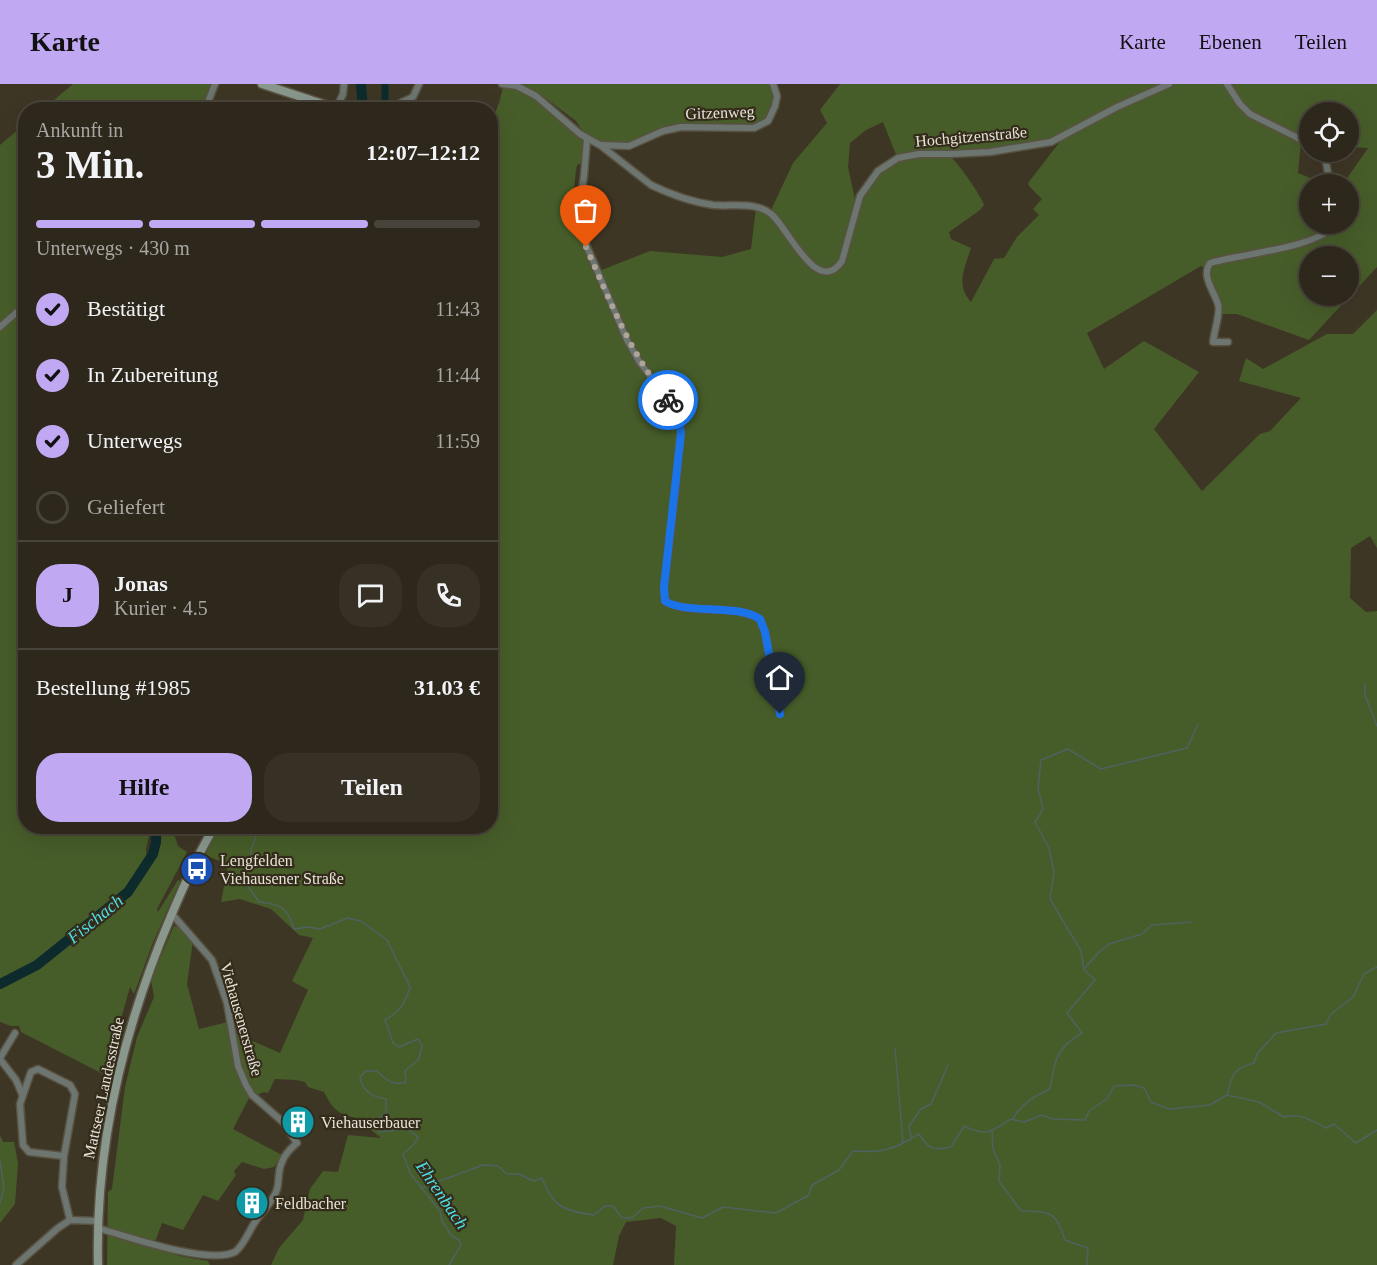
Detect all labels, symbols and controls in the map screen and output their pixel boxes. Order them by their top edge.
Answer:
text: Karte [30,26,100,57]
text: Karte [1119,30,1166,54]
text: Ebenen [1199,30,1262,54]
text: Teilen [1295,30,1347,54]
map controls [1299,102,1359,306]
button: locate [1299,102,1359,162]
street label: Gitzenweg [685,103,755,123]
text: Ankunft in [36,119,123,141]
street label: Hochgitzenstraße [915,123,1028,151]
text: 12:07–12:12 [366,140,480,165]
text: 3 Min. [36,143,144,186]
button: + [1299,174,1359,234]
pin [560,185,611,247]
icon: bag [569,194,602,227]
text: Unterwegs · 430 m [36,237,190,259]
button: − [1299,246,1359,306]
icon: check [36,293,69,326]
text: Bestätigt [87,296,165,321]
text: 11:43 [435,298,480,320]
icon: check [36,359,69,392]
text: In Zubereitung [87,362,218,387]
text: 11:44 [435,364,480,386]
courier [638,370,698,430]
icon: bike [652,384,685,417]
icon: check [36,425,69,458]
text: Unterwegs [87,428,182,453]
text: 11:59 [435,430,480,452]
text: Geliefert [87,494,165,519]
button: chat [339,564,402,627]
button: phone [417,564,480,627]
text: Jonas [114,571,168,596]
text: J [62,582,73,607]
text: Kurier · 4.5 [114,597,208,619]
pin [754,652,805,714]
icon: home [763,661,796,694]
text: Bestellung #1985 [36,675,191,700]
text: 31.03 € [414,675,480,700]
button: Hilfe [36,753,252,822]
button: Teilen [264,753,480,822]
bus stop icon: Lengfelden Viehausener Straße [179,851,215,887]
place label: Lengfelden Viehausener Straße [220,852,344,887]
water label: Fischach [62,890,127,948]
street label: Viehausenerstraße [217,960,266,1078]
street label: Mattseer Landesstraße [80,1016,127,1160]
building icon: Viehauserbauer [280,1104,316,1140]
place label: Viehauserbauer [321,1114,421,1131]
water label: Ehrenbach [411,1156,472,1233]
building icon: Feldbacher [234,1185,270,1221]
place label: Feldbacher [275,1195,347,1212]

